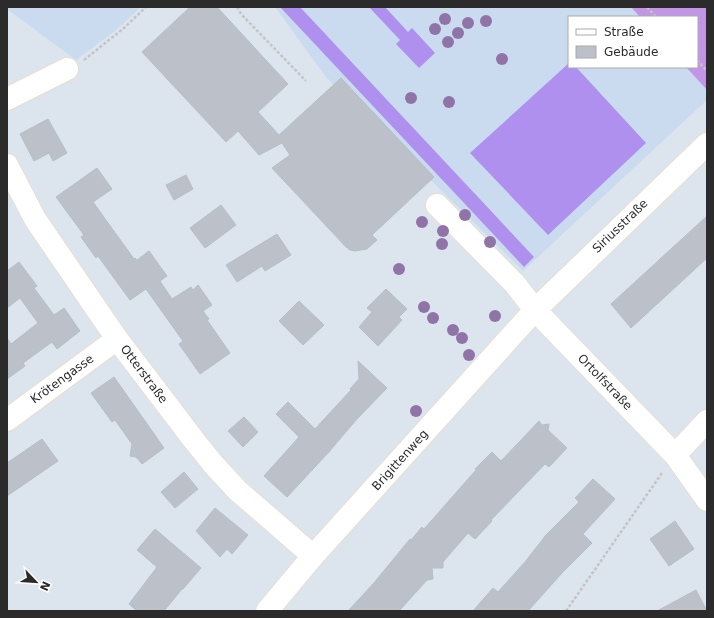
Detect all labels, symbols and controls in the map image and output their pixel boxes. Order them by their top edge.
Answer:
legend [568,16,698,68]
text: Straße [604,25,644,39]
text: Gebäude [604,45,658,59]
street label: Siriusstraße [590,196,650,256]
street label: Otterstraße [118,342,170,406]
street label: Krötengasse [28,351,96,407]
street label: Ortolfstraße [575,351,635,413]
street label: Brigittenweg [369,427,431,493]
north arrow [16,562,56,602]
text: N [37,579,52,593]

